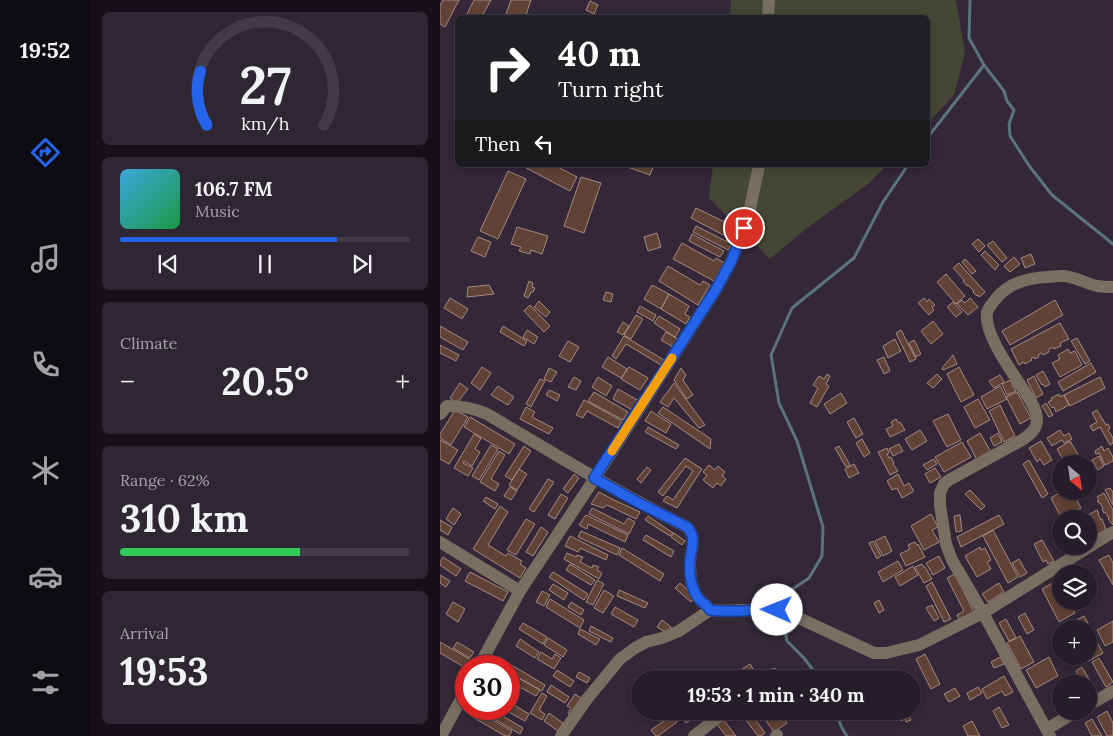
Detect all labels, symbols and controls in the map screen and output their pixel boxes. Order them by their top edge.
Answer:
text: 40 m [558,31,641,76]
icon: right [475,35,540,100]
text: 19:52 [20,36,70,64]
text: 27 [239,52,291,118]
text: Turn right [558,75,663,103]
text: km/h [241,112,289,135]
icon: left [530,130,558,158]
text: Then [475,132,520,156]
icon: directions [28,135,63,170]
text: 106.7 FM [195,177,273,201]
text: Music [195,201,240,221]
pin [723,207,765,249]
icon: arrive [730,214,758,242]
icon: music [28,241,63,276]
icon: previous [154,250,182,278]
icon: pause [251,250,279,278]
icon: next [348,250,376,278]
text: Climate [120,333,177,353]
icon: phone [28,347,63,382]
text: 20.5° [221,357,309,405]
text: − [120,364,135,400]
text: + [395,364,410,400]
icon: climate [28,453,63,488]
north arrow [1052,455,1098,500]
map controls [1052,455,1097,720]
text: Range · 62% [120,470,210,490]
text: 310 km [120,494,248,542]
button: search [1052,510,1097,555]
icon: car [28,559,63,594]
button: layers [1052,565,1097,610]
position arrow [750,583,802,635]
button: + [1052,620,1097,665]
text: Arrival [120,623,169,643]
text: 19:53 [120,647,209,695]
speed limit sign: 30 [455,655,520,720]
icon: filters [28,665,63,700]
button: − [1052,675,1097,720]
text: 19:53 · 1 min · 340 m [687,683,865,707]

